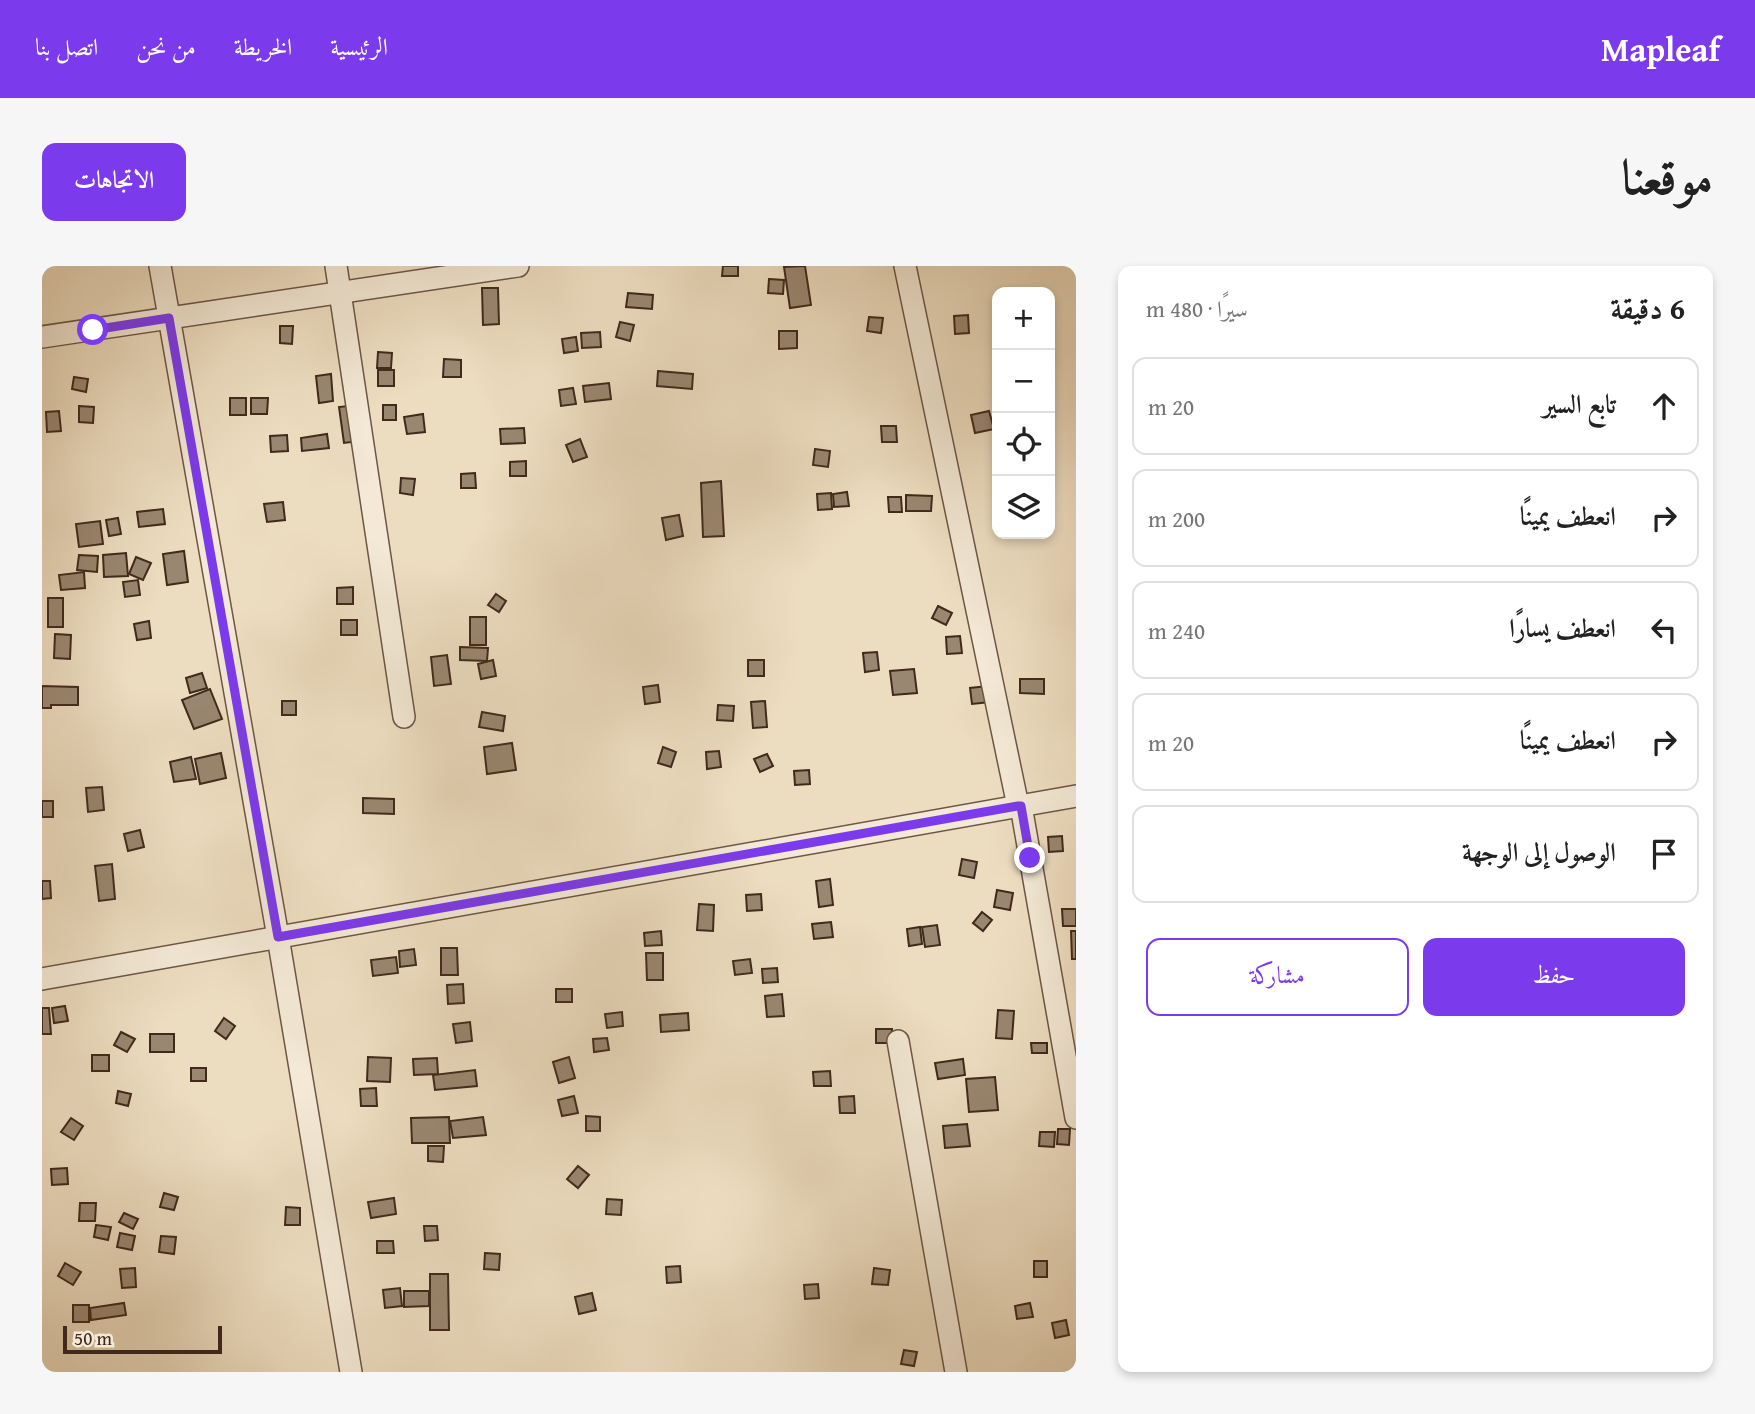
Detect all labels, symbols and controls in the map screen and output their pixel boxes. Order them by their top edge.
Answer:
text: Mapleaf [1601,25,1720,73]
text: اتصل بنا [35,29,98,64]
text: من نحن [136,29,196,64]
text: الخريطة [234,29,292,64]
text: الرئيسية [330,29,388,64]
text: موقعنا [1621,140,1713,212]
button: الاتجاهات [42,143,186,221]
text: 6 دقيقة [1610,286,1685,330]
map controls [992,287,1055,539]
button: + [992,287,1055,350]
text: سيرًا · 480 m [1146,292,1248,325]
route start [77,314,108,345]
button: − [992,350,1055,413]
text: تابع السير [1542,384,1616,423]
icon: ahead [1645,387,1683,425]
text: 20 m [1148,390,1194,423]
button: locate [992,413,1055,476]
button: layers [992,476,1055,539]
text: انعطف يمينًا [1520,496,1616,535]
icon: right [1645,499,1683,537]
text: 200 m [1148,502,1205,535]
text: انعطف يسارًا [1509,608,1616,647]
icon: left [1645,611,1683,649]
text: 240 m [1148,614,1205,647]
text: انعطف يمينًا [1520,720,1616,759]
icon: right [1645,723,1683,761]
text: 20 m [1148,726,1194,759]
text: الوصول إلى الوجهة [1462,832,1616,871]
icon: arrive [1645,835,1683,873]
route end [1014,842,1045,873]
button: مشاركة [1146,938,1409,1016]
button: حفظ [1423,938,1685,1016]
scale bar [63,1323,222,1355]
text: 50 m [74,1324,112,1352]

